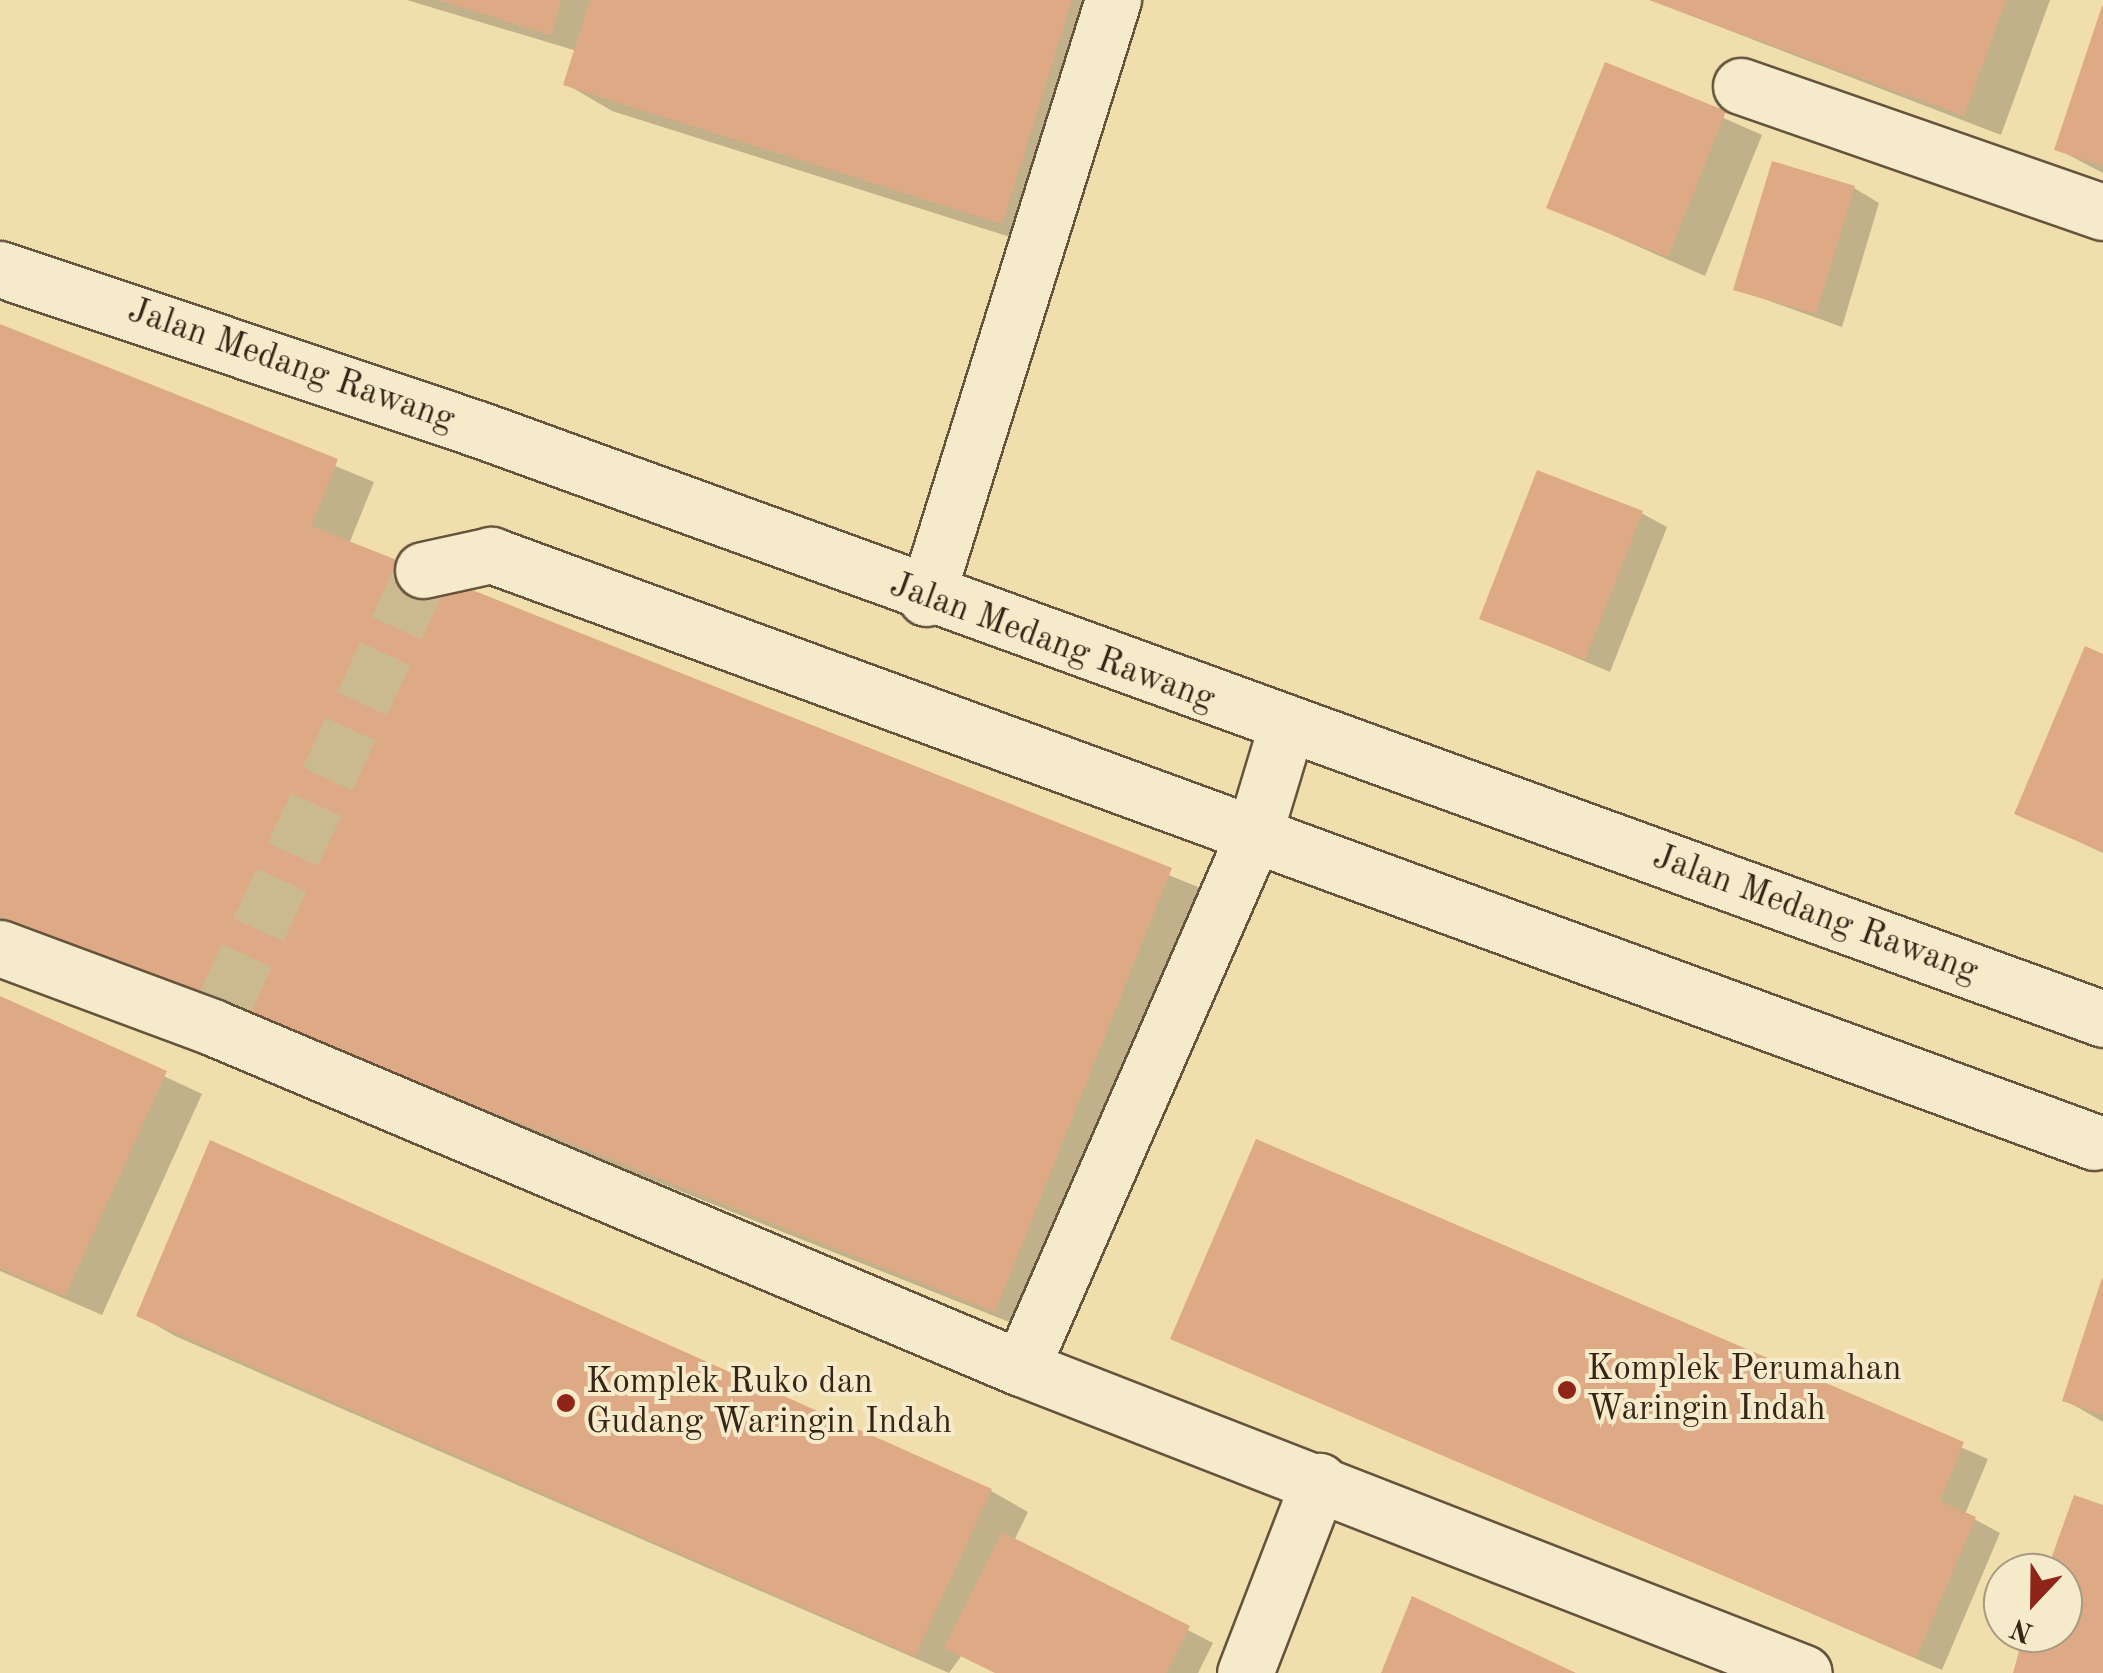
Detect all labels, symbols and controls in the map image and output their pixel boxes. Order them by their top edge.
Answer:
street label: Jalan Medang Rawang [122,290,460,442]
street label: Jalan Medang Rawang [884,565,1220,721]
street label: Jalan Medang Rawang [1647,837,1983,993]
place label: Komplek Perumahan Waringin Indah [1587,1349,1902,1431]
place label: Komplek Ruko dan Gudang Waringin Indah [586,1362,952,1444]
marker: Komplek Perumahan Waringin Indah [1556,1379,1578,1401]
marker: Komplek Ruko dan Gudang Waringin Indah [555,1392,577,1414]
north arrow [1983,1553,2083,1653]
text: N [2007,1612,2038,1646]

